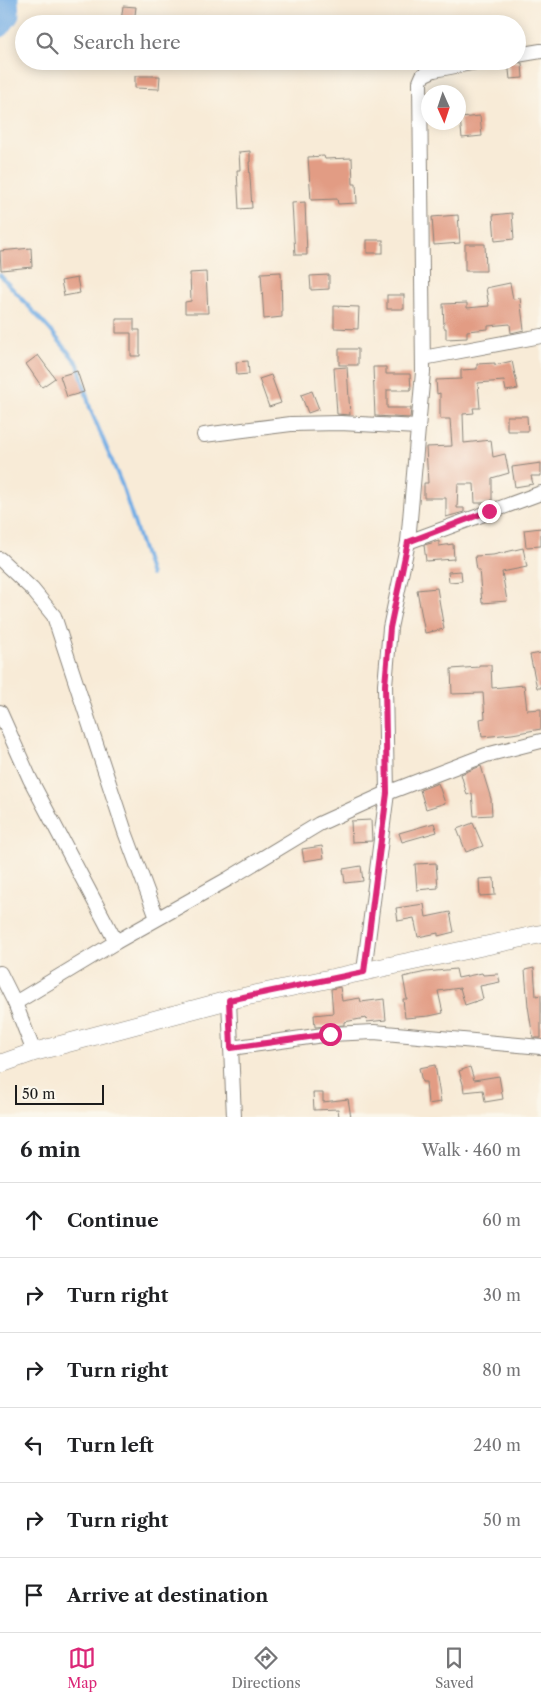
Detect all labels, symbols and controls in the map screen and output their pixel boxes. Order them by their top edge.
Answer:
search box [15,15,526,70]
icon: search [33,29,61,57]
text: Search here [73,31,181,54]
north arrow [421,85,466,130]
route end [478,500,501,523]
route start [319,1023,342,1046]
scale bar [15,1082,104,1105]
text: 50 m [22,1085,55,1103]
text: 6 min [20,1137,81,1162]
text: Walk · 460 m [422,1140,521,1160]
icon: ahead [20,1206,48,1234]
text: Continue [67,1209,159,1232]
text: 60 m [482,1210,521,1230]
icon: right [20,1281,48,1309]
text: Turn right [67,1284,168,1307]
text: 30 m [483,1285,521,1305]
icon: right [20,1356,48,1384]
text: Turn right [67,1359,168,1382]
text: 80 m [482,1360,521,1380]
icon: left [20,1431,48,1459]
text: Turn left [67,1434,154,1457]
text: 240 m [473,1435,521,1455]
icon: right [20,1506,48,1534]
text: Turn right [67,1509,168,1532]
text: 50 m [483,1510,521,1530]
icon: arrive [20,1581,48,1609]
text: Arrive at destination [67,1584,268,1607]
tab: Map [67,1644,97,1692]
tab: Directions [231,1644,301,1692]
tab: Saved [435,1644,474,1692]

